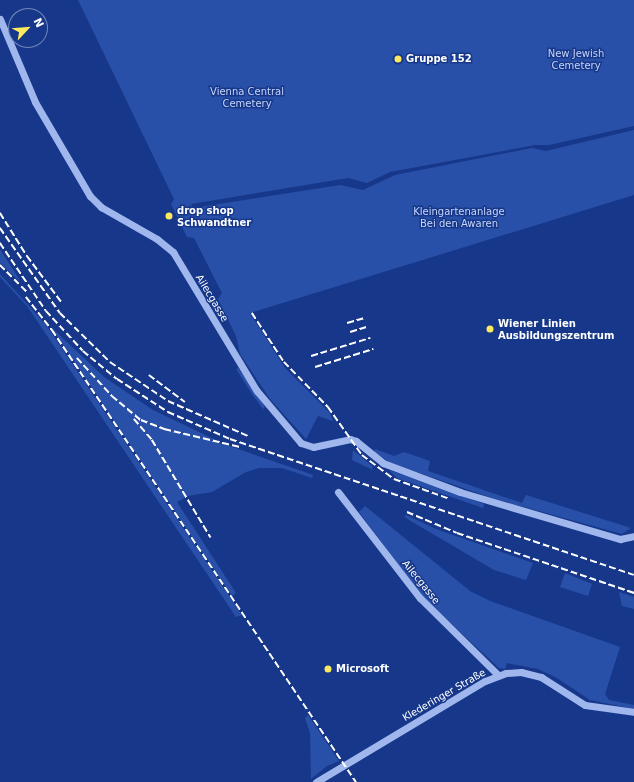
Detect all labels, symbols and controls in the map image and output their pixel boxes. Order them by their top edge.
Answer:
north arrow [8,8,48,48]
text: N [30,16,46,30]
park label: New Jewish Cemetery [548,47,604,70]
place label: Gruppe 152 [406,53,472,65]
marker: Gruppe 152 [393,54,403,64]
park label: Vienna Central Cemetery [210,85,284,108]
place label: drop shop Schwandtner [177,204,251,228]
park label: Kleingartenanlage Bei den Awaren [413,205,505,228]
marker: drop shop Schwandtner [164,211,174,221]
street label: Ailecgasse [193,272,231,324]
place label: Wiener Linien Ausbildungszentrum [498,317,614,340]
marker: Wiener Linien Ausbildungszentrum [485,324,495,334]
street label: Ailecgasse [400,558,442,606]
place label: Microsoft [336,663,389,675]
marker: Microsoft [323,664,333,674]
street label: Klederinger Straße [400,666,488,724]

